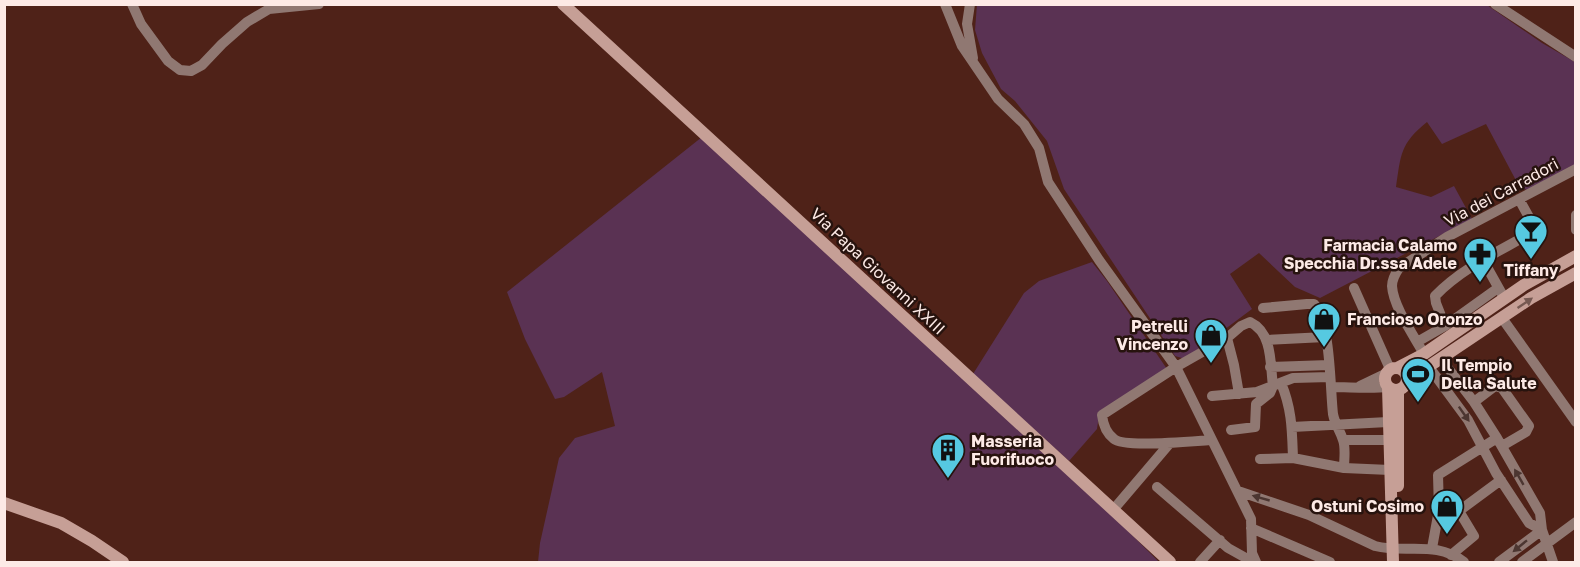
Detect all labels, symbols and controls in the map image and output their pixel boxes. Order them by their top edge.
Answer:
street label: Via dei Carradori [1440,153,1562,231]
street label: Via Papa Giovanni XXIII [806,203,950,339]
bar icon: Tiffany [1513,213,1549,260]
place label: Farmacia Calamo Specchia Dr.ssa Adele [1284,235,1457,273]
pharmacy icon: Farmacia Calamo Specchia Dr.ssa Adele [1462,236,1498,283]
place label: Tiffany [1504,260,1559,280]
one-way arrow [1517,297,1534,308]
shop icon: Francioso Oronzo [1306,301,1342,348]
place label: Francioso Oronzo [1347,309,1483,329]
place label: Petrelli Vincenzo [1117,316,1188,354]
shop icon: Petrelli Vincenzo [1193,317,1229,364]
place label: Il Tempio Della Salute [1441,355,1537,393]
sports icon: Il Tempio Della Salute [1400,356,1436,403]
one-way arrow [1458,406,1470,422]
place label: Masseria Fuorifuoco [971,431,1054,469]
building icon: Masseria Fuorifuoco [930,432,966,479]
one-way arrow [1514,468,1524,485]
shop icon: Ostuni Cosimo [1429,488,1465,535]
one-way arrow [1252,493,1270,502]
place label: Ostuni Cosimo [1311,496,1424,516]
one-way arrow [1512,539,1528,552]

